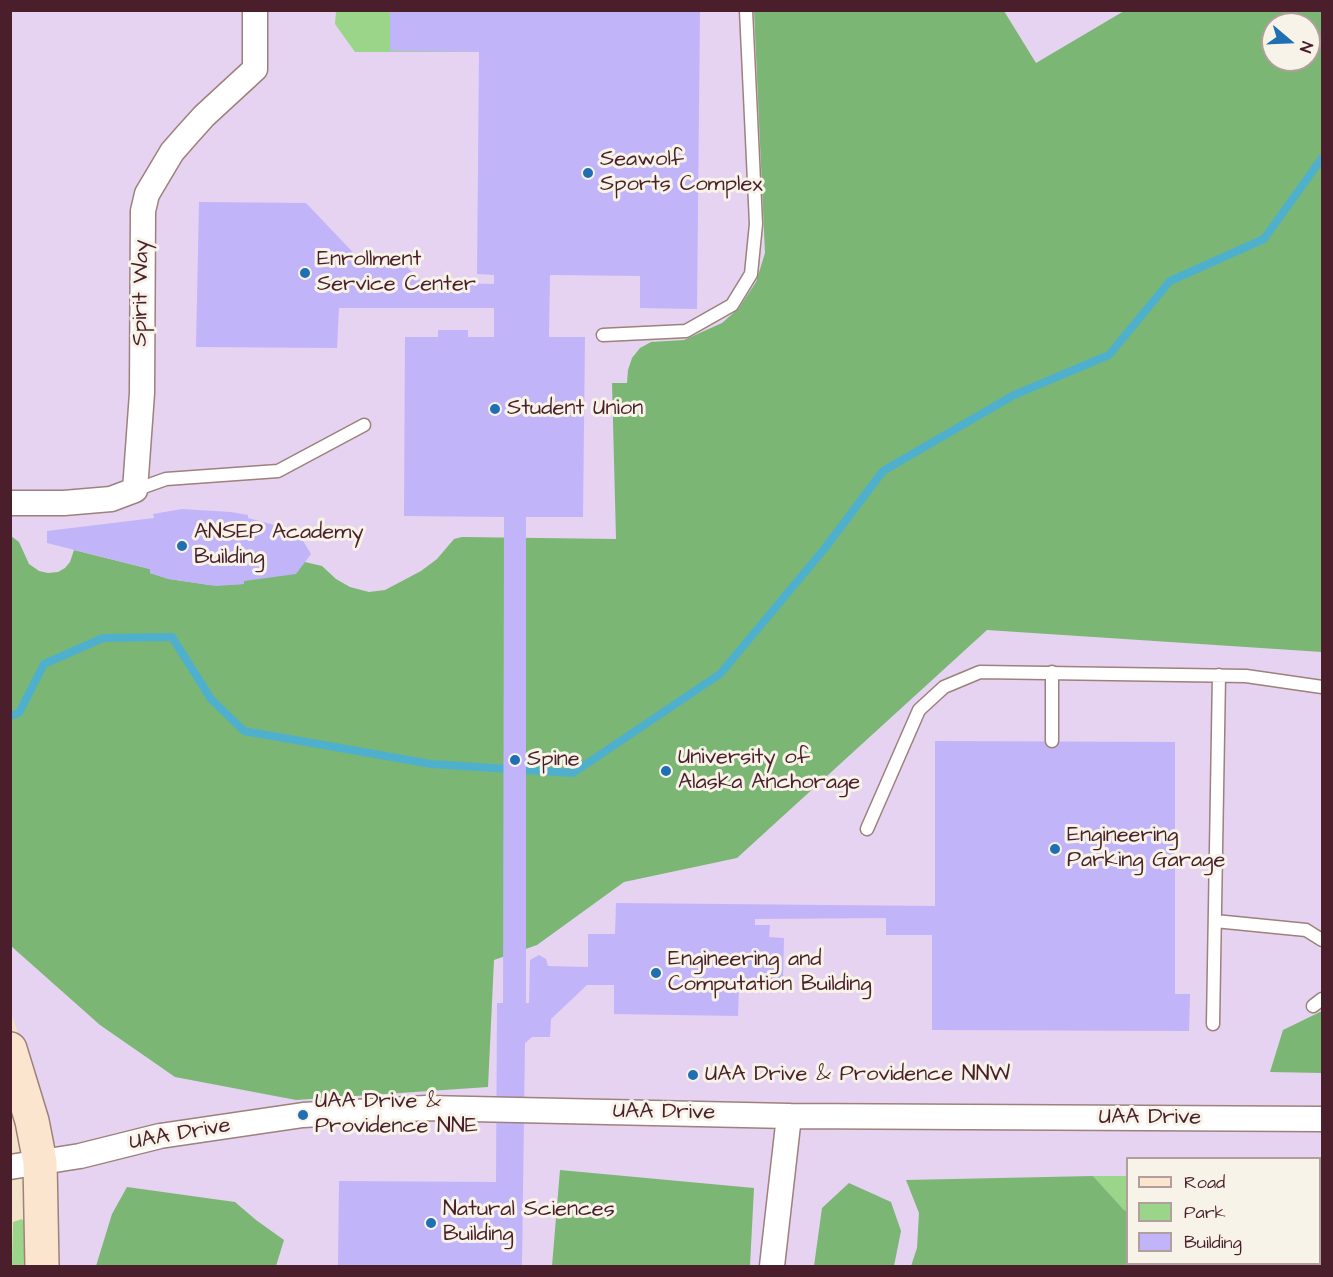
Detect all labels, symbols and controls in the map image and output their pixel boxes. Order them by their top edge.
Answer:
north arrow [1261,12,1321,72]
text: N [1294,39,1318,56]
place label: Seawolf Sports Complex [600,147,763,198]
marker: Seawolf Sports Complex [581,166,595,180]
street label: Spirit Way [128,239,156,347]
place label: Enrollment Service Center [317,247,476,298]
marker: Enrollment Service Center [298,266,312,280]
place label: Student Union [507,396,643,422]
marker: Student Union [488,402,502,416]
place label: ANSEP Academy Building [194,520,363,572]
marker: ANSEP Academy Building [175,539,189,553]
place label: University of Alaska Anchorage [678,745,860,796]
place label: Spine [527,747,580,773]
marker: Spine [508,753,522,767]
marker: University of Alaska Anchorage [659,764,673,778]
place label: Engineering Parking Garage [1067,823,1225,874]
marker: Engineering Parking Garage [1048,842,1062,856]
place label: Engineering and Computation Building [668,947,872,998]
marker: Engineering and Computation Building [649,966,663,980]
place label: UAA Drive & Providence NNW [705,1062,1010,1088]
marker: UAA Drive & Providence NNW [686,1068,700,1082]
place label: UAA Drive & Providence NNE [315,1089,478,1140]
street label: UAA Drive [613,1099,715,1127]
street label: UAA Drive [1099,1105,1201,1131]
marker: UAA Drive & Providence NNE [296,1108,310,1122]
street label: UAA Drive [127,1113,233,1157]
legend [1126,1157,1321,1265]
text: Road [1184,1170,1225,1195]
place label: Natural Sciences Building [443,1197,615,1248]
text: Park [1184,1200,1226,1225]
marker: Natural Sciences Building [424,1216,438,1230]
text: Building [1184,1230,1242,1255]

